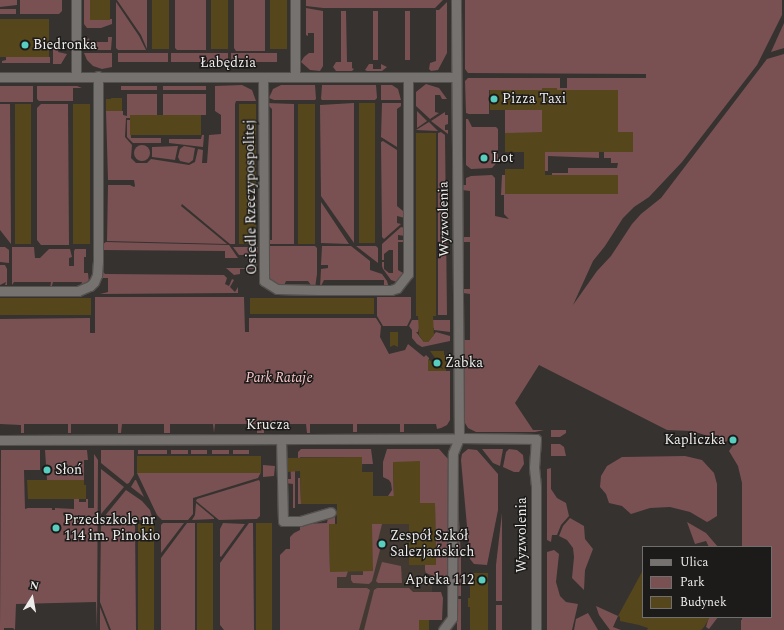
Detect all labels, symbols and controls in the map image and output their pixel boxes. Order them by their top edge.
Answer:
place label: Biedronka [33,37,97,53]
marker: Biedronka [20,40,30,50]
street label: Łabędzia [200,55,256,71]
place label: Pizza Taxi [502,91,566,107]
marker: Pizza Taxi [489,94,499,104]
street label: Osiedle Rzeczypospolitej [241,119,261,275]
place label: Lot [492,150,513,166]
marker: Lot [479,153,489,163]
street label: Wyzwolenia [435,181,453,257]
place label: Żabka [445,355,483,371]
marker: Żabka [432,358,442,368]
park label: Park Rataje [245,370,313,386]
street label: Krucza [246,417,290,433]
place label: Kapliczka [664,432,725,448]
marker: Kapliczka [728,435,738,445]
place label: Słoń [55,462,82,478]
marker: Słoń [42,465,52,475]
street label: Wyzwolenia [514,497,530,573]
place label: Przedszkole nr 114 im. Pinokio [64,512,160,544]
marker: Przedszkole nr 114 im. Pinokio [51,523,61,533]
place label: Zespół Szkół Salezjańskich [390,528,474,560]
marker: Zespół Szkół Salezjańskich [377,539,387,549]
legend [642,546,772,618]
text: Ulica [680,553,709,572]
place label: Apteka 112 [405,572,474,588]
text: Park [680,573,705,592]
marker: Apteka 112 [477,575,487,585]
text: N [28,577,40,595]
north arrow [12,578,52,618]
text: Budynek [680,593,727,612]

